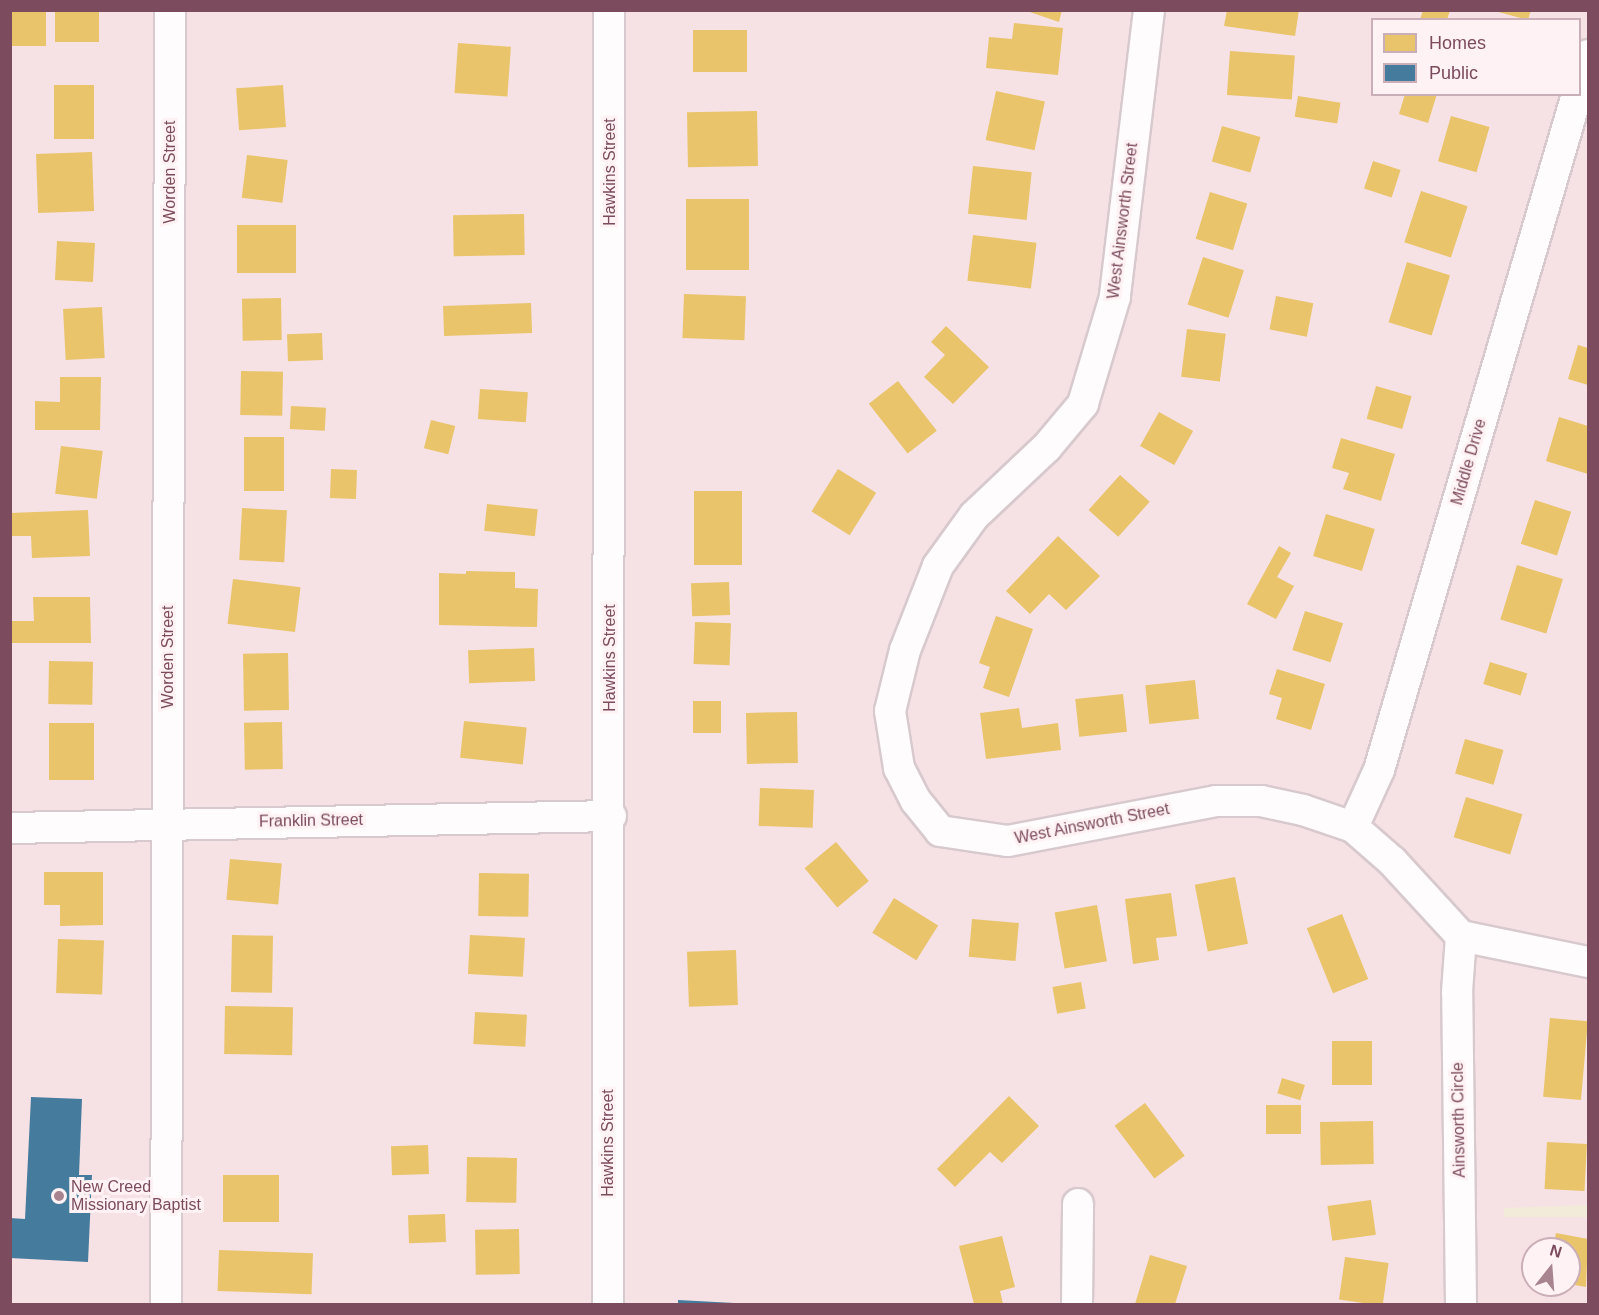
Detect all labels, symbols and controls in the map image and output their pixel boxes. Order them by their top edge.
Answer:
legend [1371,18,1581,96]
text: Homes [1429,33,1486,53]
text: Public [1429,63,1478,83]
street label: Hawkins Street [600,118,620,226]
street label: Worden Street [160,121,180,223]
street label: West Ainsworth Street [1104,141,1142,301]
street label: Middle Drive [1448,417,1490,507]
street label: Hawkins Street [600,604,620,712]
street label: Worden Street [158,606,178,708]
street label: West Ainsworth Street [1013,800,1171,848]
street label: Franklin Street [259,810,363,832]
street label: Ainsworth Circle [1448,1062,1470,1178]
street label: Hawkins Street [598,1089,618,1197]
place label: New Creed Missionary Baptist [71,1177,201,1215]
marker: New Creed Missionary Baptist [52,1189,66,1203]
north arrow [1521,1237,1581,1297]
text: N [1548,1241,1564,1261]

